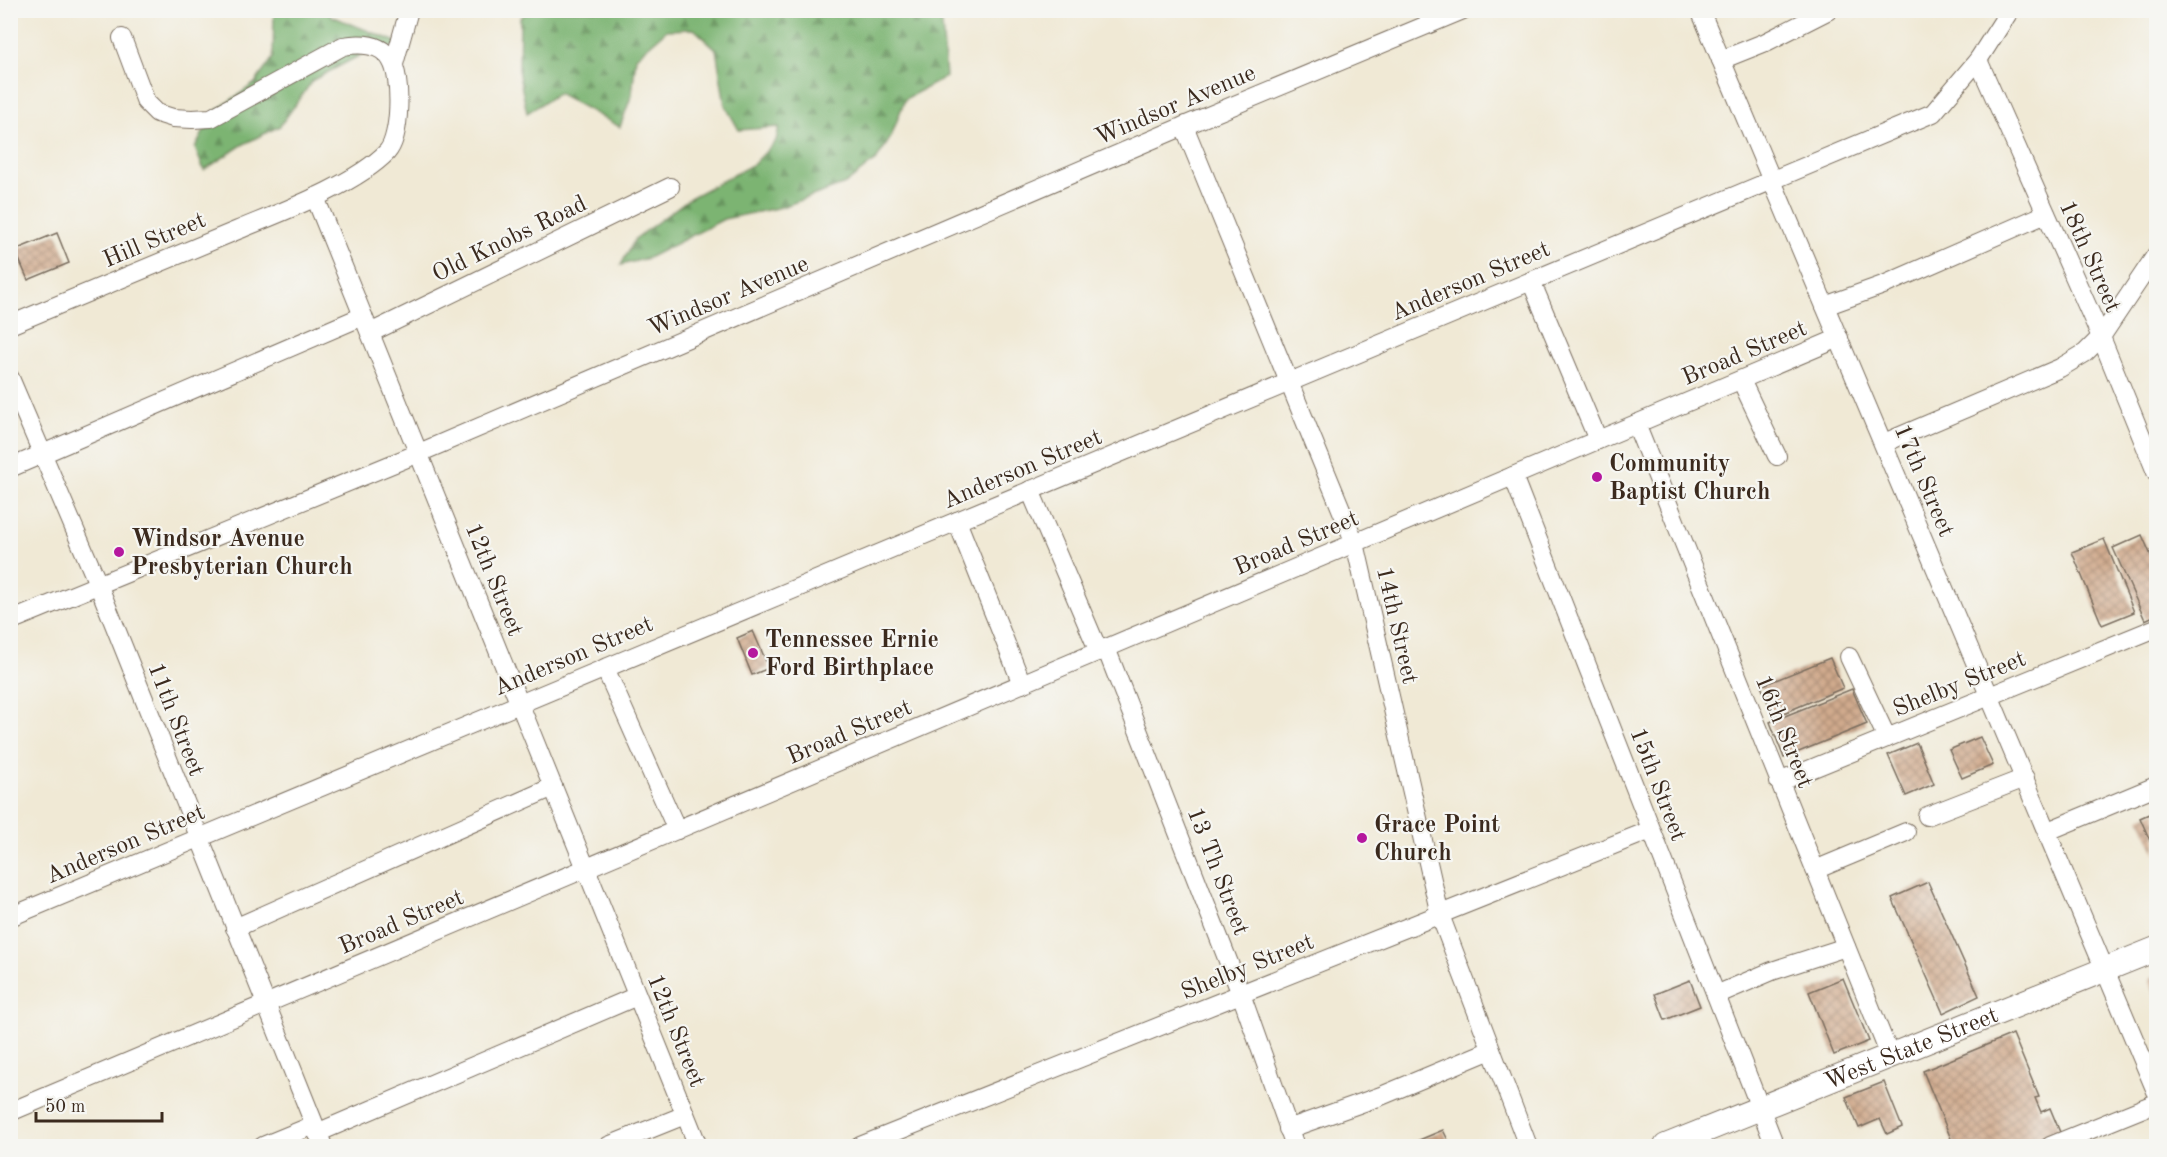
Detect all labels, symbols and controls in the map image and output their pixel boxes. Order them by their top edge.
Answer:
street label: Windsor Avenue [1092,61,1259,150]
street label: Old Knobs Road [429,192,591,288]
street label: 18th Street [2054,197,2124,316]
street label: Hill Street [100,209,209,273]
street label: Anderson Street [1388,238,1554,326]
street label: Windsor Avenue [645,252,812,341]
street label: Broad Street [1679,317,1811,391]
street label: 17th Street [1889,421,1958,541]
street label: Anderson Street [940,426,1106,514]
place label: Community Baptist Church [1609,453,1770,505]
marker: Community Baptist Church [1590,470,1604,484]
street label: Broad Street [1231,507,1363,581]
street label: 12th Street [460,520,527,640]
place label: Windsor Avenue Presbyterian Church [131,528,353,580]
marker: Windsor Avenue Presbyterian Church [112,545,126,559]
street label: 14th Street [1371,564,1421,686]
street label: Anderson Street [491,613,657,701]
place label: Tennessee Ernie Ford Birthplace [765,629,939,681]
marker: Tennessee Ernie Ford Birthplace [746,646,760,660]
street label: Shelby Street [1890,647,2030,722]
street label: 11th Street [142,660,208,780]
street label: 16th Street [1750,672,1817,792]
street label: Broad Street [784,696,916,770]
street label: 15th Street [1624,725,1690,845]
street label: Anderson Street [43,801,209,889]
street label: 13 Th Street [1182,804,1253,939]
place label: Grace Point Church [1374,814,1500,866]
marker: Grace Point Church [1355,831,1369,845]
street label: Broad Street [336,886,468,960]
street label: Shelby Street [1178,930,1318,1005]
street label: 12th Street [642,971,709,1091]
street label: West State Street [1821,1004,2002,1095]
scale bar [36,1085,162,1123]
text: 50 m [45,1098,85,1116]

